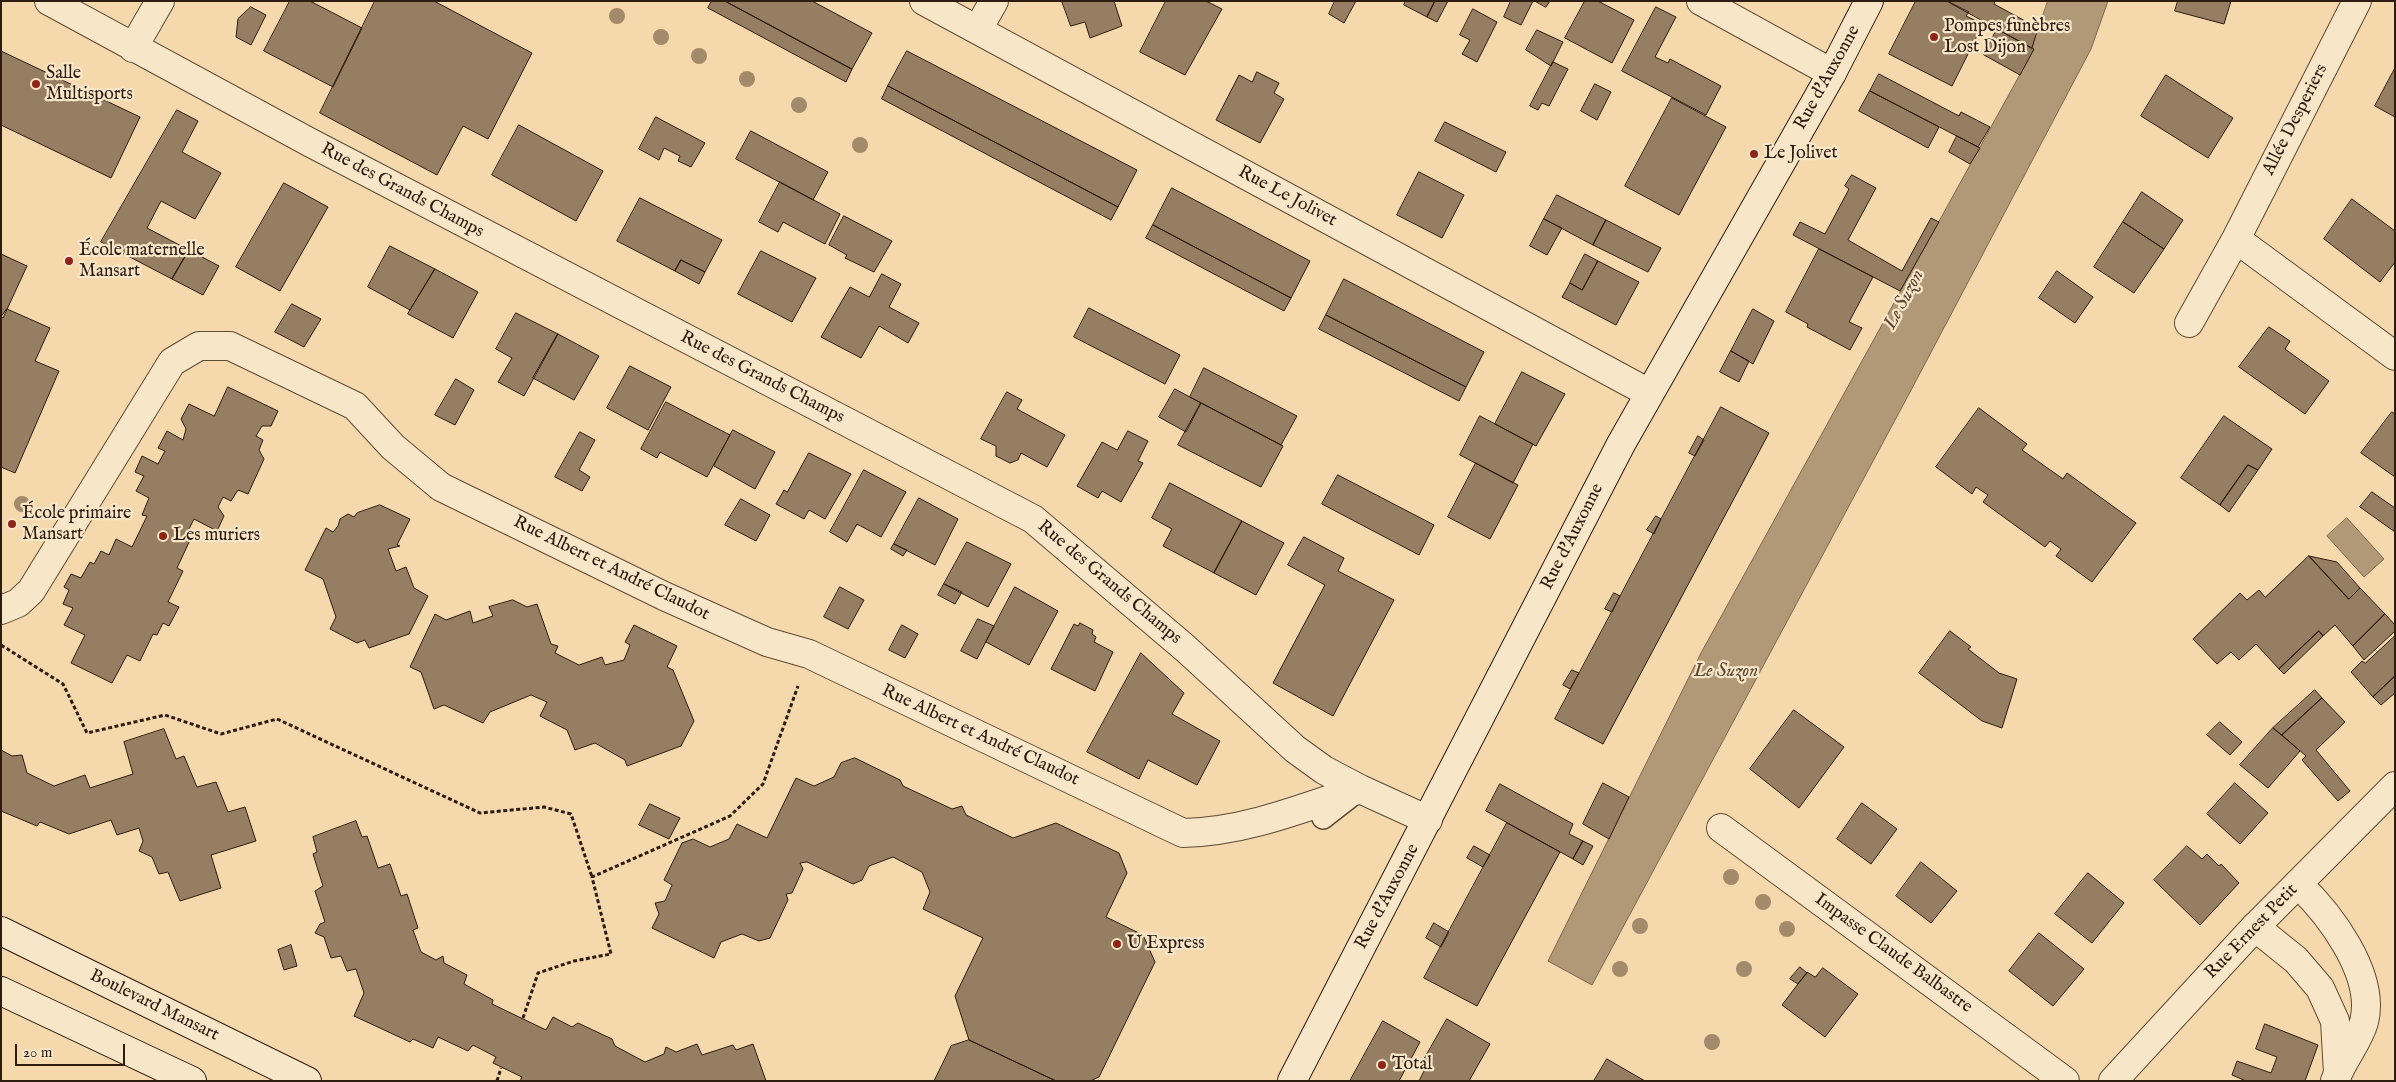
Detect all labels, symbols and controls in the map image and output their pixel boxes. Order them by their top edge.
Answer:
place label: Pompes funèbres Lost Dijon [1944,16,2070,58]
street label: Rue d'Auxonne [1790,22,1866,134]
marker: Pompes funèbres Lost Dijon [1928,31,1940,43]
street label: Allée Desperiers [2259,61,2333,179]
place label: Salle Multisports [46,63,133,106]
marker: Salle Multisports [30,78,42,90]
street label: Rue des Grands Champs [317,139,487,243]
place label: Le Jolivet [1764,143,1838,165]
marker: Le Jolivet [1748,148,1760,160]
street label: Rue Le Jolivet [1234,162,1340,232]
place label: École maternelle Mansart [79,240,204,282]
marker: École maternelle Mansart [63,255,75,267]
water label: Le Suzon [1880,266,1930,334]
street label: Rue des Grands Champs [676,327,848,429]
street label: Rue d'Auxonne [1537,480,1609,594]
place label: École primaire Mansart [22,503,131,546]
street label: Rue Albert et André Claudot [509,512,713,626]
street label: Rue des Grands Champs [1033,516,1185,650]
marker: École primaire Mansart [6,518,18,530]
place label: Les muriers [173,525,260,547]
marker: Les muriers [157,530,169,542]
water label: Le Suzon [1694,661,1758,683]
street label: Rue Albert et André Claudot [878,681,1082,791]
street label: Rue d'Auxonne [1351,841,1425,953]
street label: Rue Ernest Petit [2201,880,2303,984]
street label: Impasse Claude Balbastre [1810,889,1976,1019]
place label: U Express [1127,933,1205,955]
marker: U Express [1111,938,1123,950]
street label: Boulevard Mansart [86,965,222,1047]
scale bar [18,1034,128,1066]
text: 20 m [23,1043,52,1062]
place label: Total [1392,1054,1432,1076]
marker: Total [1376,1059,1388,1071]

